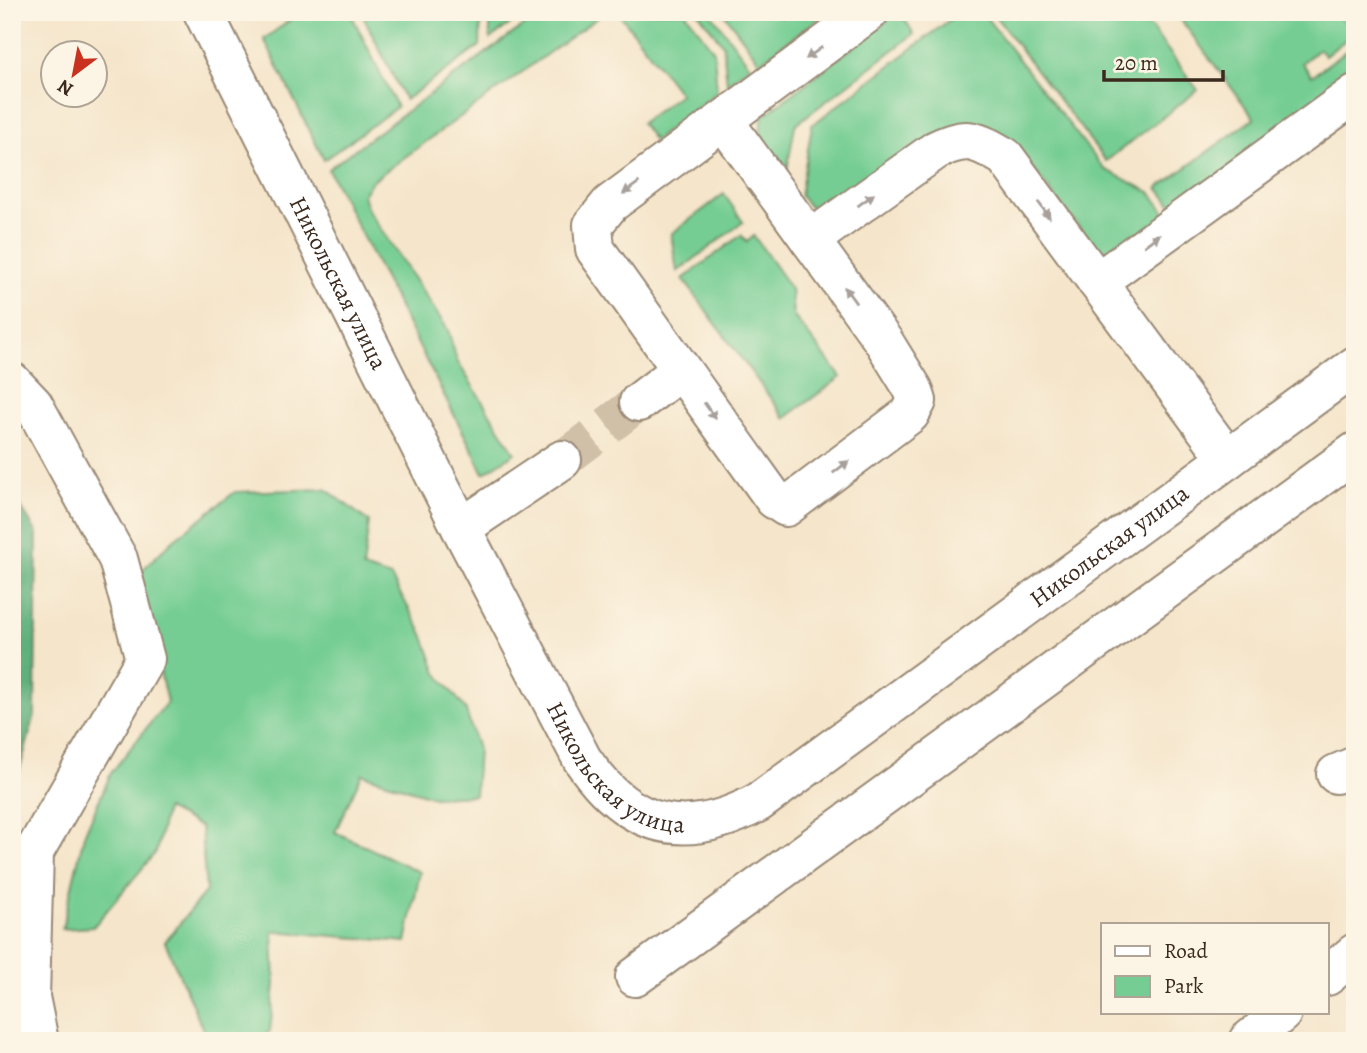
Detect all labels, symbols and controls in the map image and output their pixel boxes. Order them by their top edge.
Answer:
north arrow [38,38,108,108]
scale bar [1104,38,1224,82]
one-way arrow [805,45,823,59]
text: 20 m [1115,49,1158,77]
text: N [53,73,78,102]
one-way arrow [622,181,640,195]
street label: Никольская улица [282,191,395,375]
one-way arrow [857,193,875,207]
one-way arrow [1037,201,1051,219]
one-way arrow [1143,234,1161,248]
one-way arrow [843,286,857,304]
one-way arrow [703,402,717,420]
one-way arrow [832,460,850,475]
street label: Никольская улица [1023,477,1195,615]
street label: Никольская улица [539,696,685,841]
legend [1101,923,1328,1014]
text: Road [1164,937,1208,965]
text: Park [1164,972,1204,1000]

